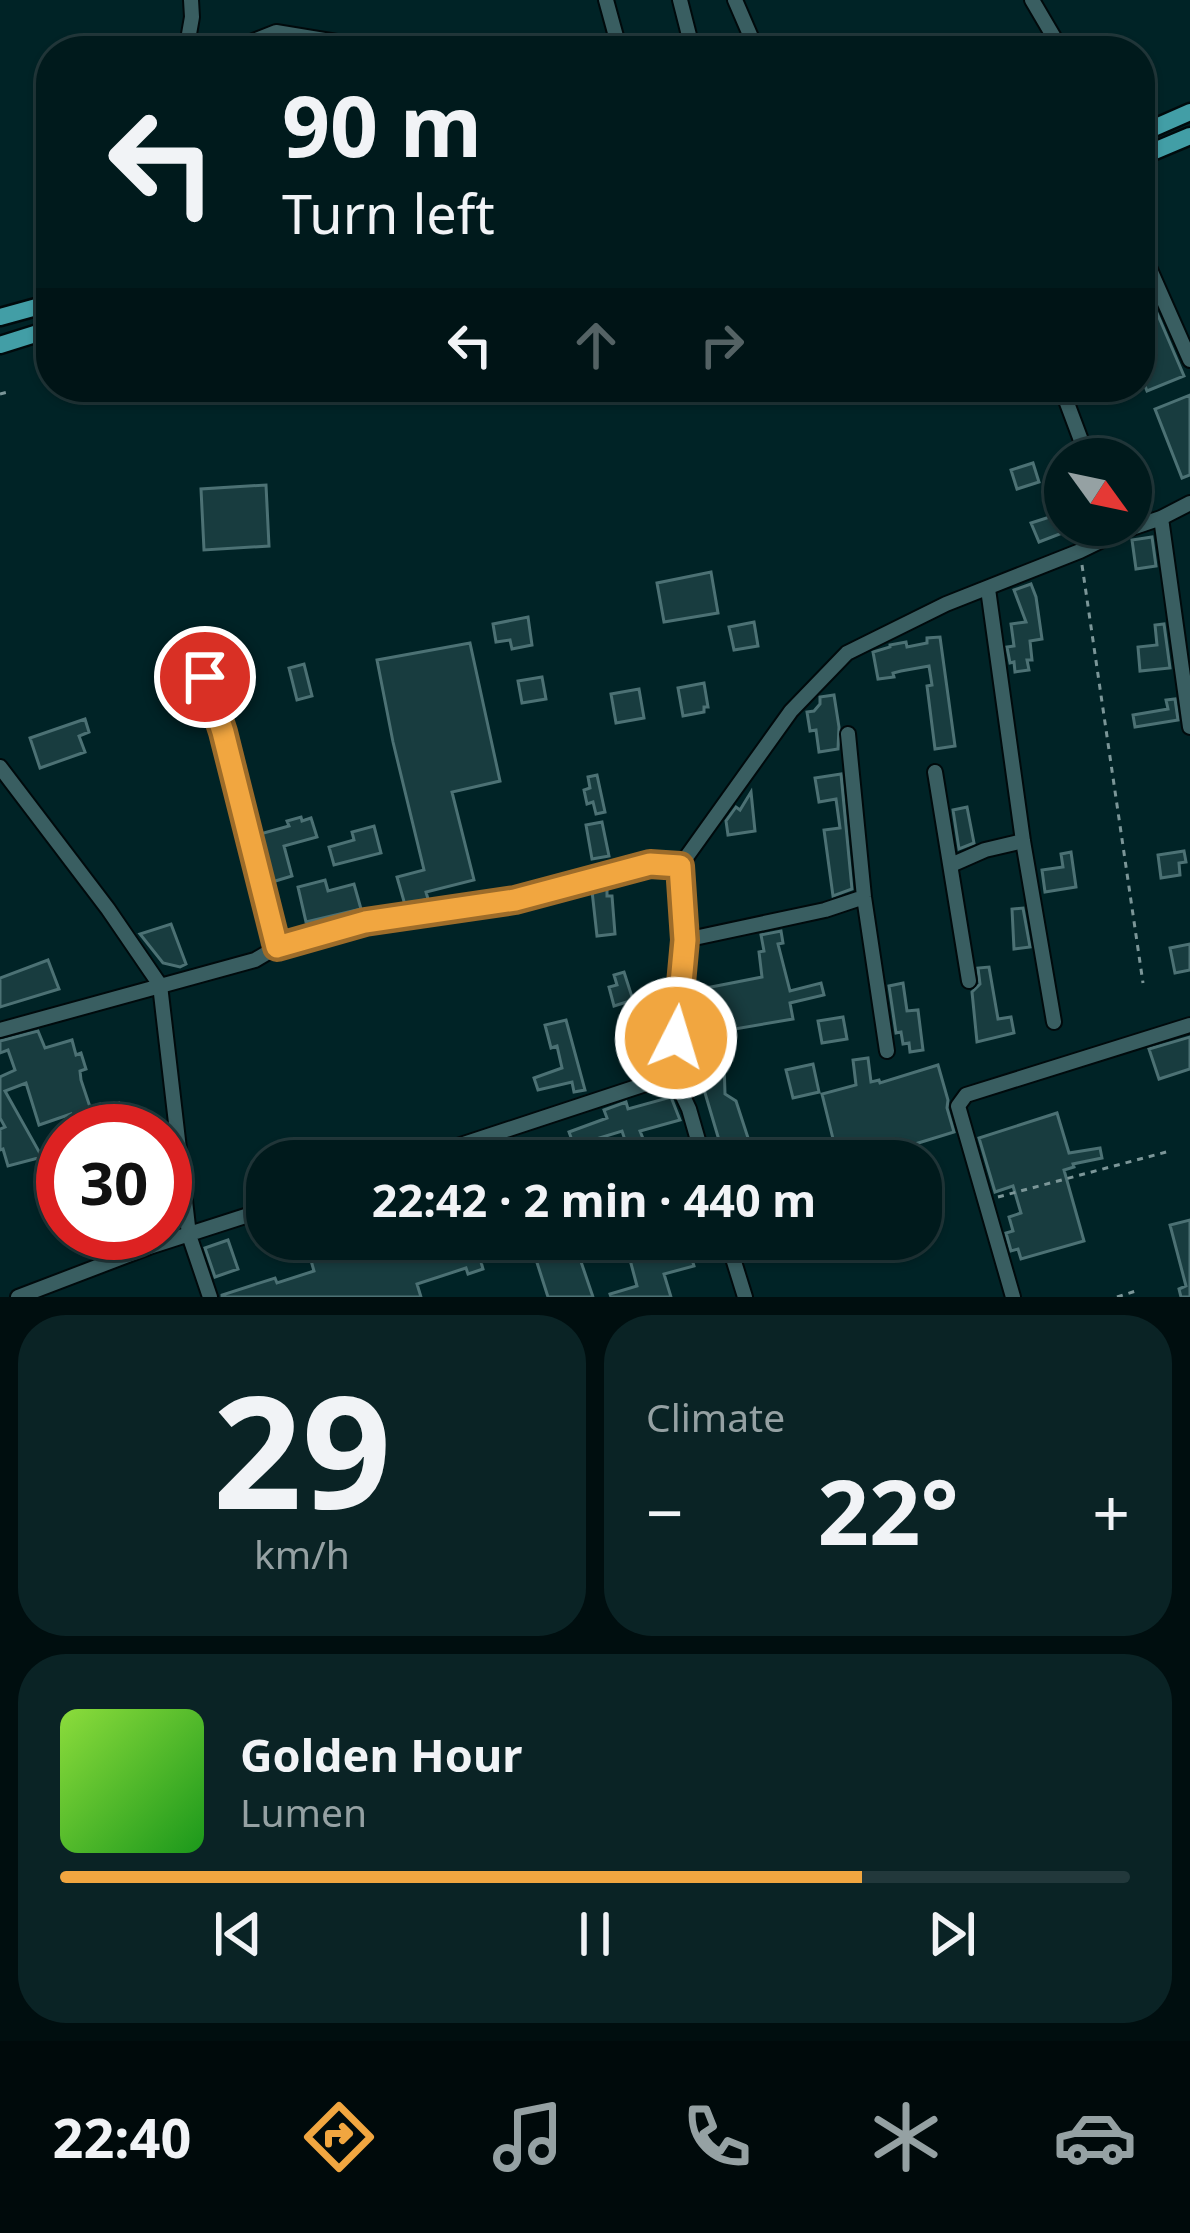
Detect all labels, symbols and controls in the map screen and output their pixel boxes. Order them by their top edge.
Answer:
text: 90 m [282,67,482,182]
icon: left [84,84,240,240]
text: Turn left [282,176,495,250]
icon: left [437,312,503,378]
icon: ahead [563,312,629,378]
icon: right [689,312,755,378]
north arrow [1044,438,1152,546]
map controls [1044,438,1152,546]
pin [154,626,256,728]
icon: arrive [172,644,238,710]
position arrow [613,975,739,1101]
speed limit sign: 30 [36,1104,192,1260]
text: 22:42 · 2 min · 440 m [372,1169,816,1230]
text: 29 [213,1342,391,1555]
text: Climate [646,1390,785,1443]
text: 22° [817,1449,959,1571]
text: − [646,1466,684,1556]
text: + [1092,1466,1130,1556]
text: km/h [254,1527,350,1580]
text: Golden Hour [240,1724,522,1785]
text: Lumen [240,1785,367,1838]
icon: previous [205,1901,271,1967]
icon: pause [562,1901,628,1967]
icon: next [919,1901,985,1967]
icon: directions [297,2095,381,2179]
icon: music [486,2095,570,2179]
icon: phone [675,2095,759,2179]
icon: climate [864,2095,948,2179]
icon: car [1053,2095,1137,2179]
text: 22:40 [53,2100,191,2174]

